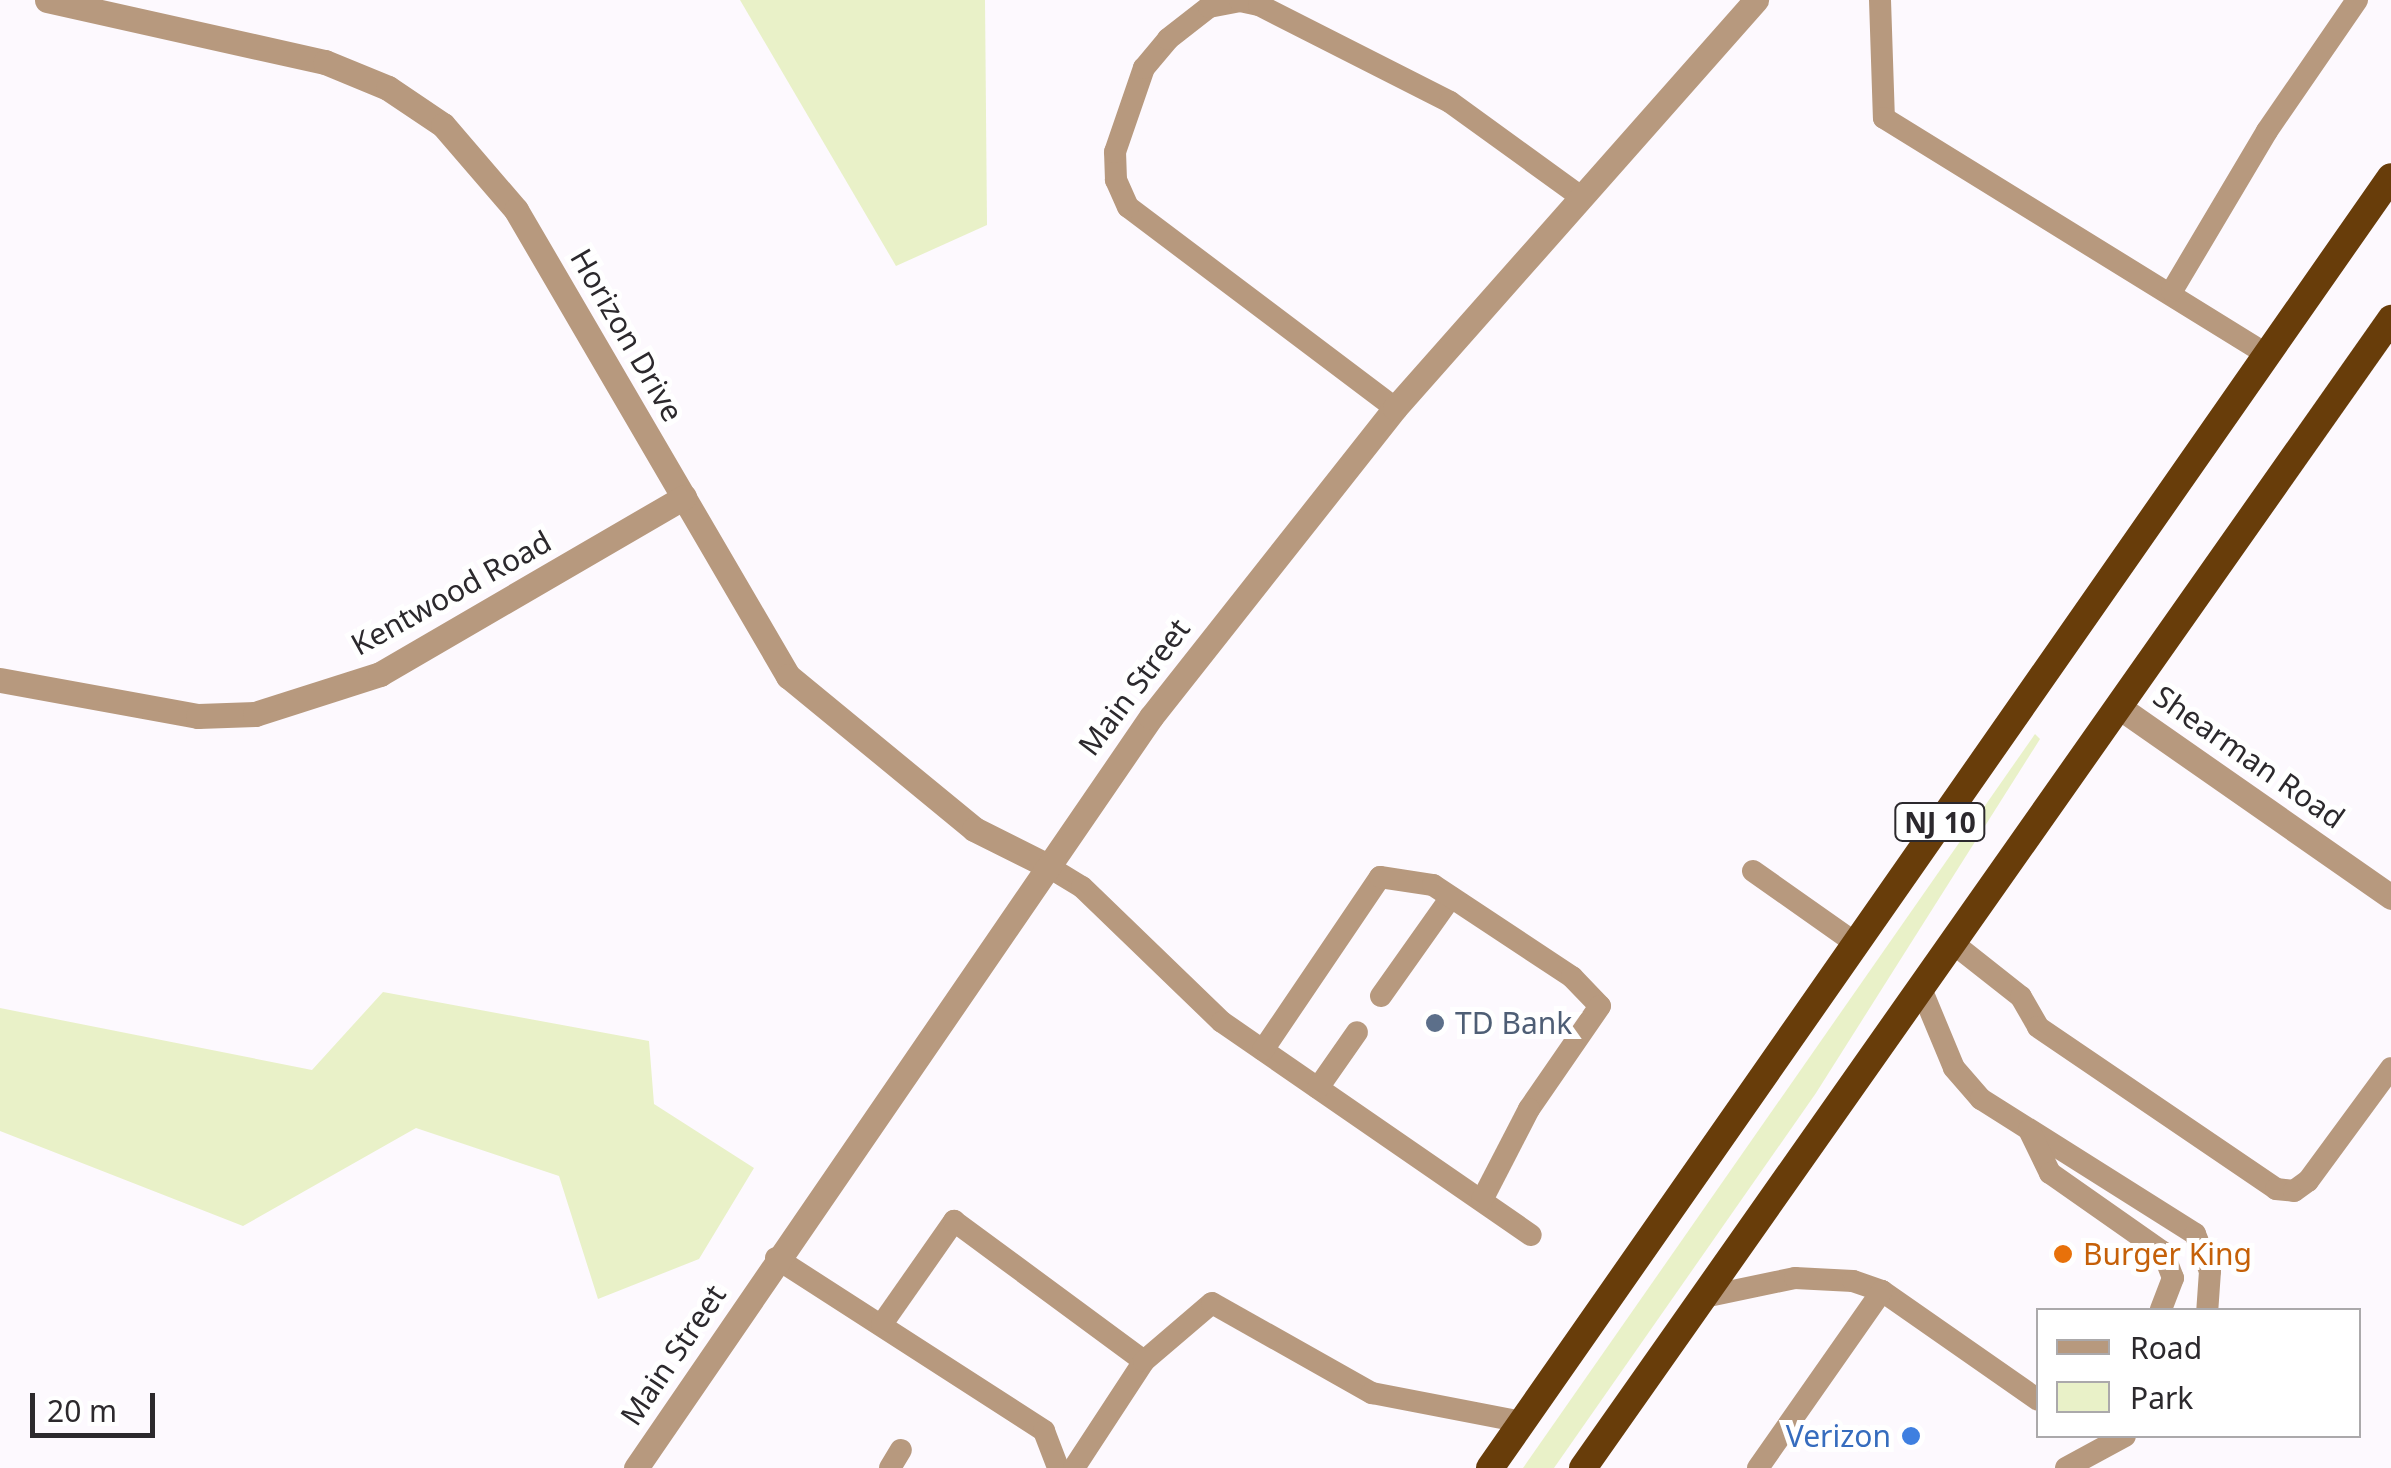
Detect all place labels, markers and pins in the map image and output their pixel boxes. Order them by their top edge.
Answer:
place label: TD Bank [1455,1005,1572,1041]
marker: TD Bank [1424,1012,1446,1034]
place label: Burger King [2083,1236,2252,1272]
marker: Burger King [2052,1243,2074,1265]
place label: Verizon [1786,1418,1891,1454]
marker: Verizon [1900,1425,1922,1447]

